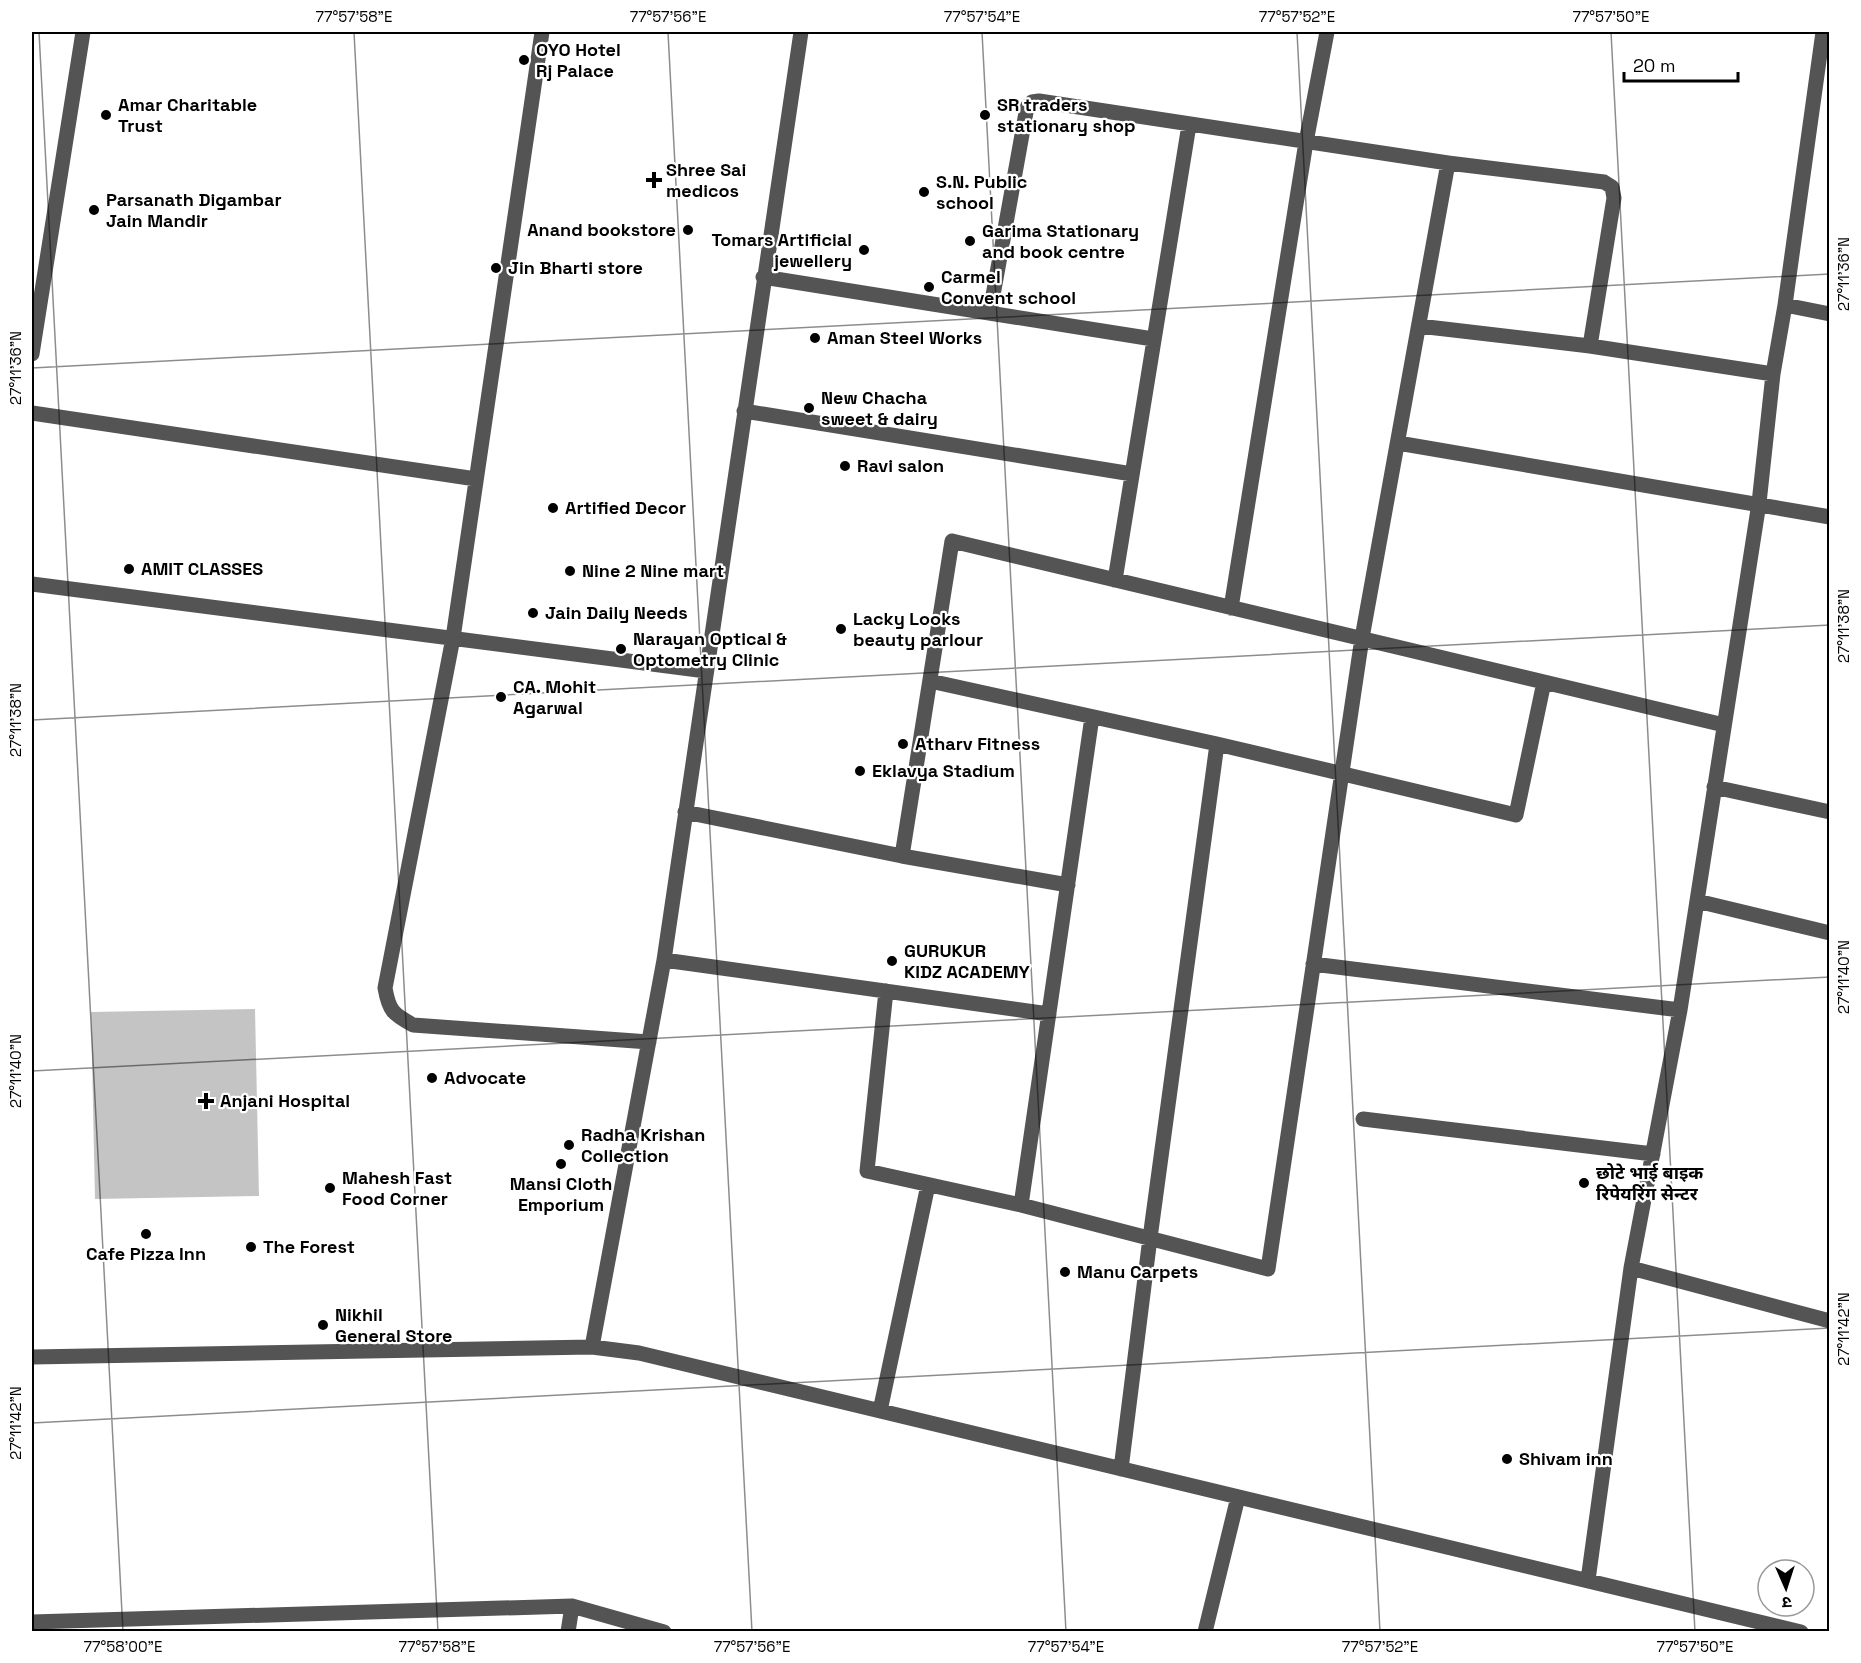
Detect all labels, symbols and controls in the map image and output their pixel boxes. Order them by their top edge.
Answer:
text: 77°57'58"E [316,7,392,26]
text: 77°57'56"E [630,7,706,26]
text: 77°57'54"E [944,7,1020,26]
text: 77°57'52"E [1259,7,1335,26]
text: 77°57'50"E [1572,7,1650,26]
place label: OYO Hotel Rj Palace [536,38,621,82]
scale bar [1624,45,1738,83]
marker: OYO Hotel Rj Palace [517,53,531,67]
text: 20 m [1633,54,1676,77]
place label: Amar Charitable Trust [118,93,257,137]
place label: SR traders stationary shop [997,93,1136,137]
marker: Amar Charitable Trust [99,108,113,122]
marker: SR traders stationary shop [978,108,992,122]
place label: Shree Sai medicos [666,158,746,202]
place label: S.N. Public school [936,170,1027,214]
marker: Shree Sai medicos [647,173,661,187]
marker: S.N. Public school [917,185,931,199]
place label: Parsanath Digambar Jain Mandir [106,188,282,232]
marker: Parsanath Digambar Jain Mandir [87,203,101,217]
place label: Anand bookstore [527,218,676,241]
place label: Garima Stationary and book centre [982,219,1139,263]
marker: Anand bookstore [681,223,695,237]
place label: Tomars Artificial jewellery [711,228,852,272]
marker: Garima Stationary and book centre [963,234,977,248]
text: 27°11'36"N [1834,237,1853,311]
marker: Tomars Artificial jewellery [857,243,871,257]
place label: Jin Bharti store [508,256,643,279]
marker: Jin Bharti store [489,261,503,275]
place label: Carmel Convent school [941,265,1076,309]
marker: Carmel Convent school [922,280,936,294]
place label: Aman Steel Works [827,326,982,349]
text: 27°11'36"N [6,331,25,405]
marker: Aman Steel Works [808,331,822,345]
place label: New Chacha sweet & dairy [821,386,938,430]
marker: New Chacha sweet & dairy [802,401,816,415]
place label: Ravi salon [857,454,944,477]
marker: Ravi salon [838,459,852,473]
place label: Artified Decor [565,496,686,519]
marker: Artified Decor [546,501,560,515]
place label: AMIT CLASSES [141,557,263,580]
place label: Nine 2 Nine mart [582,559,724,582]
marker: AMIT CLASSES [122,562,136,576]
marker: Nine 2 Nine mart [563,564,577,578]
text: 27°11'38"N [1834,589,1853,663]
place label: Jain Daily Needs [545,601,688,624]
marker: Jain Daily Needs [526,606,540,620]
place label: Lacky Looks beauty parlour [853,607,983,651]
marker: Lacky Looks beauty parlour [834,622,848,636]
place label: Narayan Optical & Optometry Clinic [633,627,787,671]
marker: Narayan Optical & Optometry Clinic [614,642,628,656]
place label: CA. Mohit Agarwal [513,675,596,719]
text: 27°11'38"N [6,683,25,757]
marker: CA. Mohit Agarwal [494,690,508,704]
place label: Atharv Fitness [915,732,1040,755]
marker: Atharv Fitness [896,737,910,751]
place label: Eklavya Stadium [872,759,1015,782]
marker: Eklavya Stadium [853,764,867,778]
place label: GURUKUR KIDZ ACADEMY [904,939,1031,983]
text: 27°11'40"N [1834,940,1853,1014]
marker: GURUKUR KIDZ ACADEMY [885,954,899,968]
text: 27°11'40"N [6,1034,25,1108]
place label: Advocate [444,1066,526,1089]
marker: Advocate [425,1071,439,1085]
place label: Anjani Hospital [220,1089,350,1112]
marker: Anjani Hospital [197,1092,215,1110]
place label: Radha Krishan Collection [581,1123,705,1167]
marker: Radha Krishan Collection [562,1138,576,1152]
marker: Mansi Cloth Emporium [554,1157,568,1171]
place label: छोटे भाई बाइक रिपेयरिंग सेन्टर [1596,1161,1704,1205]
place label: Mahesh Fast Food Corner [342,1166,452,1210]
place label: Mansi Cloth Emporium [510,1172,612,1216]
marker: छोटे भाई बाइक रिपेयरिंग सेन्टर [1577,1176,1591,1190]
marker: Mahesh Fast Food Corner [323,1181,337,1195]
marker: Cafe Pizza Inn [139,1227,153,1241]
place label: The Forest [263,1235,355,1258]
marker: The Forest [244,1240,258,1254]
place label: Cafe Pizza Inn [86,1242,206,1265]
place label: Manu Carpets [1077,1260,1198,1283]
marker: Manu Carpets [1058,1265,1072,1279]
text: 27°11'42"N [1834,1292,1853,1366]
place label: Nikhil General Store [335,1303,452,1347]
marker: Nikhil General Store [316,1318,330,1332]
text: 27°11'42"N [6,1386,25,1460]
place label: Shivam inn [1519,1447,1613,1470]
marker: Shivam inn [1500,1452,1514,1466]
north arrow [1756,1558,1816,1618]
text: उ [1781,1592,1792,1613]
text: 77°58'00"E [84,1637,162,1656]
text: 77°57'58"E [399,1637,475,1656]
text: 77°57'56"E [714,1637,790,1656]
text: 77°57'54"E [1028,1637,1104,1656]
text: 77°57'52"E [1342,1637,1418,1656]
text: 77°57'50"E [1656,1637,1734,1656]

